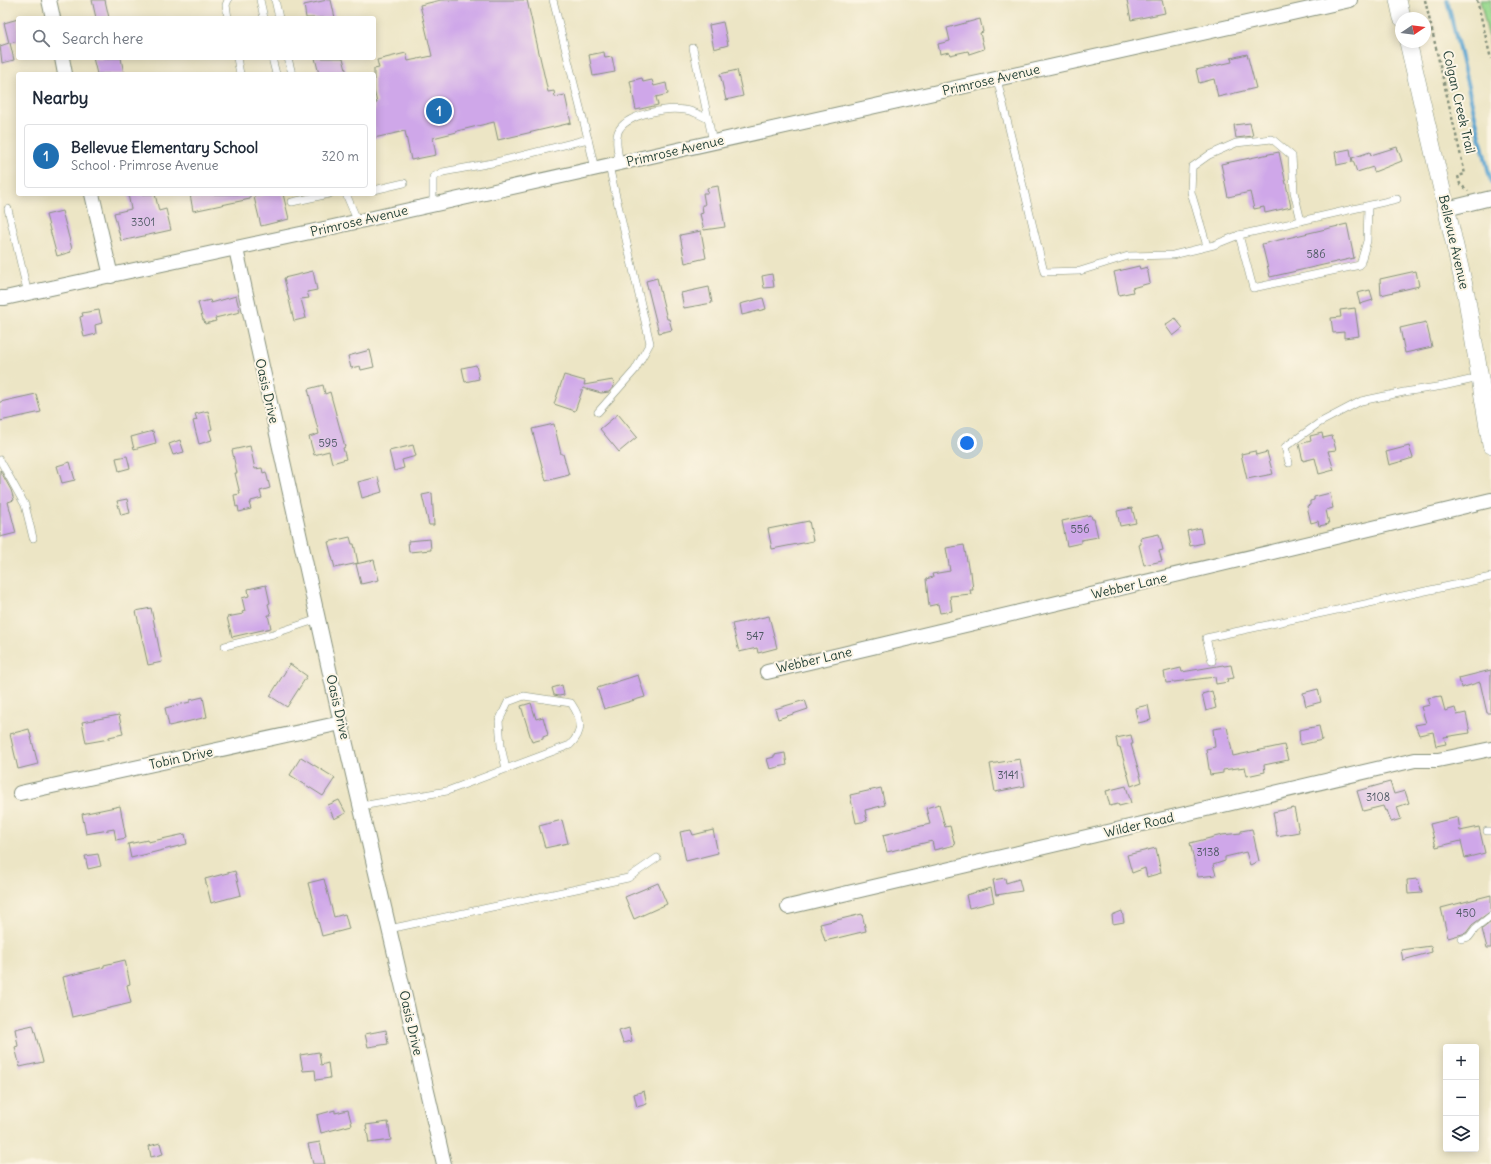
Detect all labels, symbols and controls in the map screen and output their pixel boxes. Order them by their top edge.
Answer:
north arrow [1395,12,1431,48]
search box [16,16,376,60]
icon: search [30,27,52,49]
text: Search here [62,29,143,48]
street label: Colgan Creek Trail [1439,49,1479,155]
street label: Primrose Avenue [941,61,1041,99]
text: Nearby [32,87,88,109]
pin: 1 [426,96,452,126]
street label: Primrose Avenue [625,132,725,170]
text: Bellevue Elementary School [71,138,258,157]
text: 1 [43,148,49,165]
text: 320 m [321,148,359,165]
text: School · Primrose Avenue [71,157,218,174]
street label: Bellevue Avenue [1435,193,1473,291]
street label: Primrose Avenue [309,202,409,240]
house number: 3301 [131,215,155,229]
house number: 586 [1306,247,1326,261]
street label: Oasis Drive [251,357,283,425]
your location [957,433,977,453]
house number: 595 [319,436,337,450]
house number: 556 [1071,522,1090,536]
street label: Webber Lane [1090,569,1168,603]
house number: 547 [746,629,765,643]
street label: Webber Lane [775,643,853,677]
street label: Oasis Drive [322,673,354,741]
street label: Tobin Drive [148,743,214,773]
house number: 3141 [997,768,1019,782]
house number: 3108 [1366,790,1390,804]
street label: Wilder Road [1102,809,1176,841]
house number: 3138 [1196,845,1220,859]
house number: 450 [1456,906,1476,920]
street label: Oasis Drive [395,989,427,1057]
map controls [1443,1044,1479,1152]
button: + [1443,1044,1479,1080]
button: − [1443,1080,1479,1116]
button: layers [1443,1116,1479,1152]

